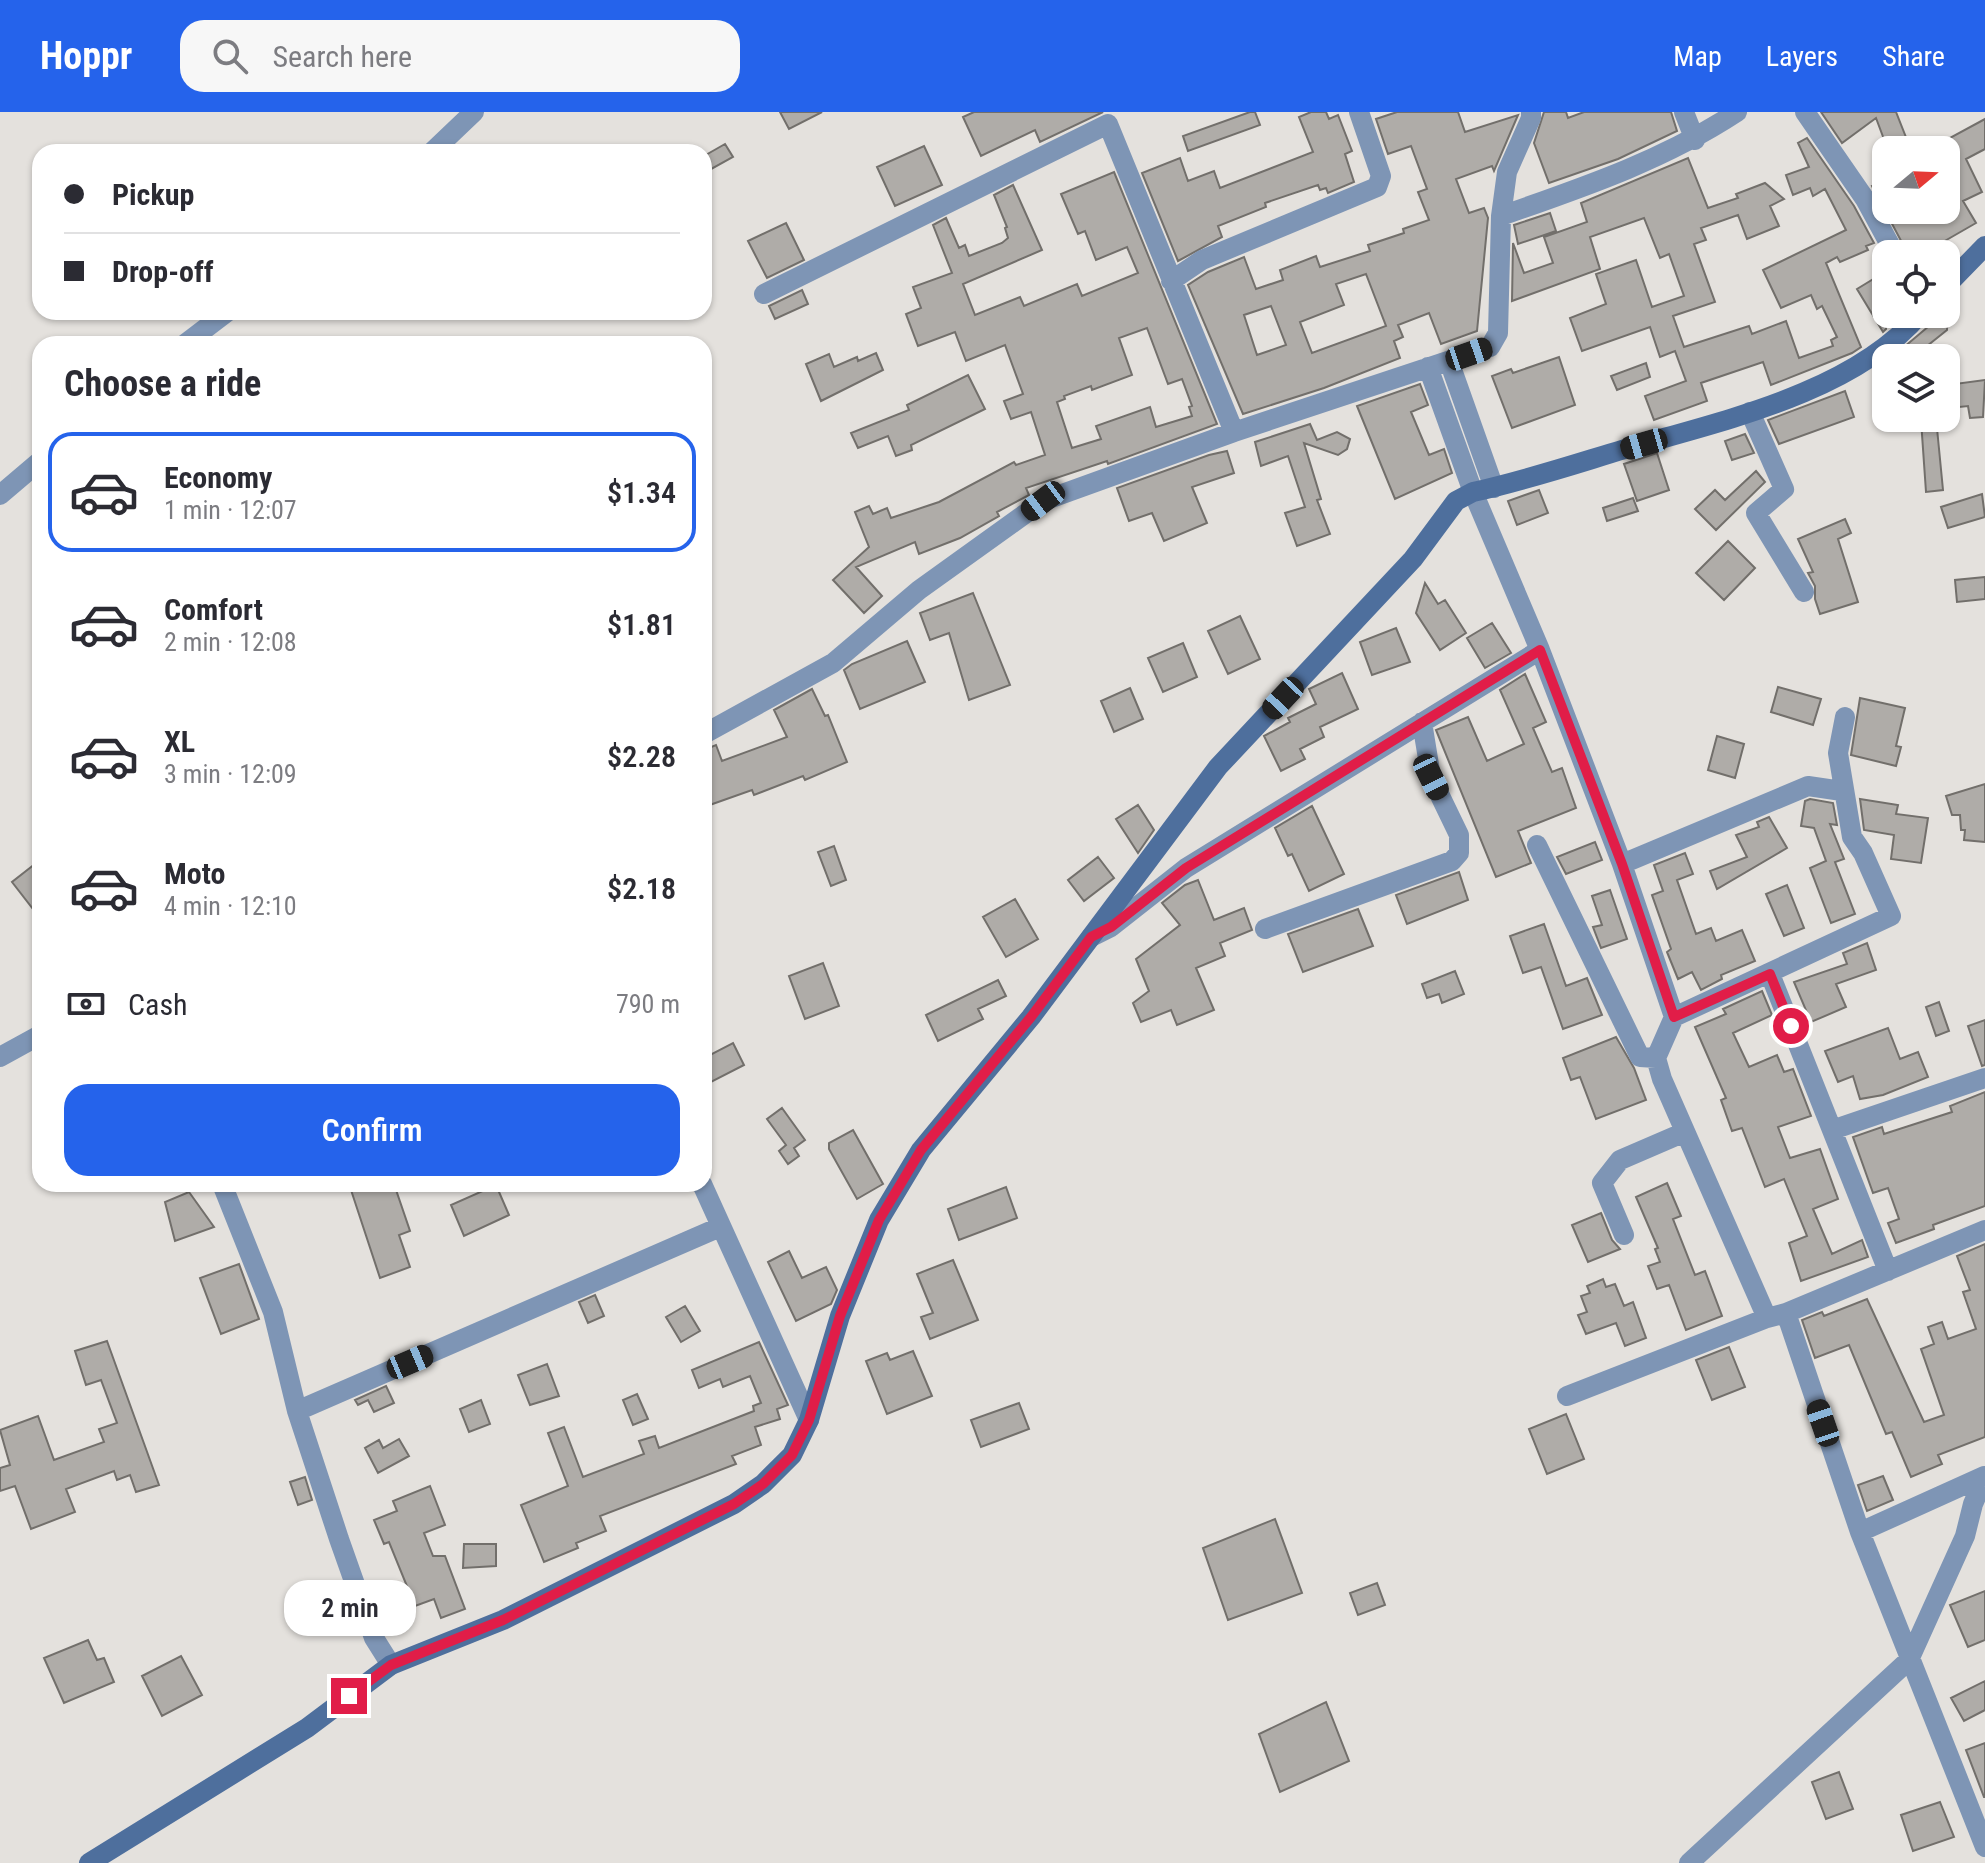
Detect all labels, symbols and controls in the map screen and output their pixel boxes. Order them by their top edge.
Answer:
search box [180,20,740,92]
text: Hoppr [40,34,132,78]
icon: search [208,34,252,78]
text: Search here [272,39,412,74]
text: Map [1673,40,1722,73]
text: Layers [1766,40,1838,73]
text: Share [1882,40,1945,73]
north arrow [1872,136,1960,224]
map controls [1872,136,1960,432]
text: Pickup [112,177,194,212]
button: locate [1872,240,1960,328]
text: Drop-off [112,254,214,289]
car [1442,335,1496,373]
button: layers [1872,344,1960,432]
text: Choose a ride [64,363,261,405]
car [1618,426,1670,462]
icon: car [68,456,140,528]
text: Economy [164,460,272,495]
text: $1.34 [607,475,676,510]
car [1017,477,1069,525]
text: 1 min · 12:07 [164,495,297,525]
icon: car [68,588,140,660]
text: Comfort [164,592,263,627]
text: $1.81 [607,607,676,642]
text: 2 min · 12:08 [164,627,297,657]
car [1258,672,1308,724]
icon: car [68,720,140,792]
text: XL [164,724,195,759]
text: $2.28 [607,739,676,774]
car [1410,750,1452,804]
text: 3 min · 12:09 [164,759,297,789]
icon: car [68,852,140,924]
text: Moto [164,856,225,891]
text: $2.18 [607,871,676,906]
text: 4 min · 12:10 [164,891,297,921]
icon: cash [64,982,108,1026]
text: Cash [128,987,188,1022]
text: 790 m [616,989,680,1019]
route start [1773,1008,1809,1044]
button: Confirm [64,1084,680,1176]
car [383,1342,437,1382]
car [1804,1396,1842,1450]
callout: 2 min [283,1580,415,1636]
text: 2 min [321,1593,379,1623]
route end [331,1678,367,1714]

